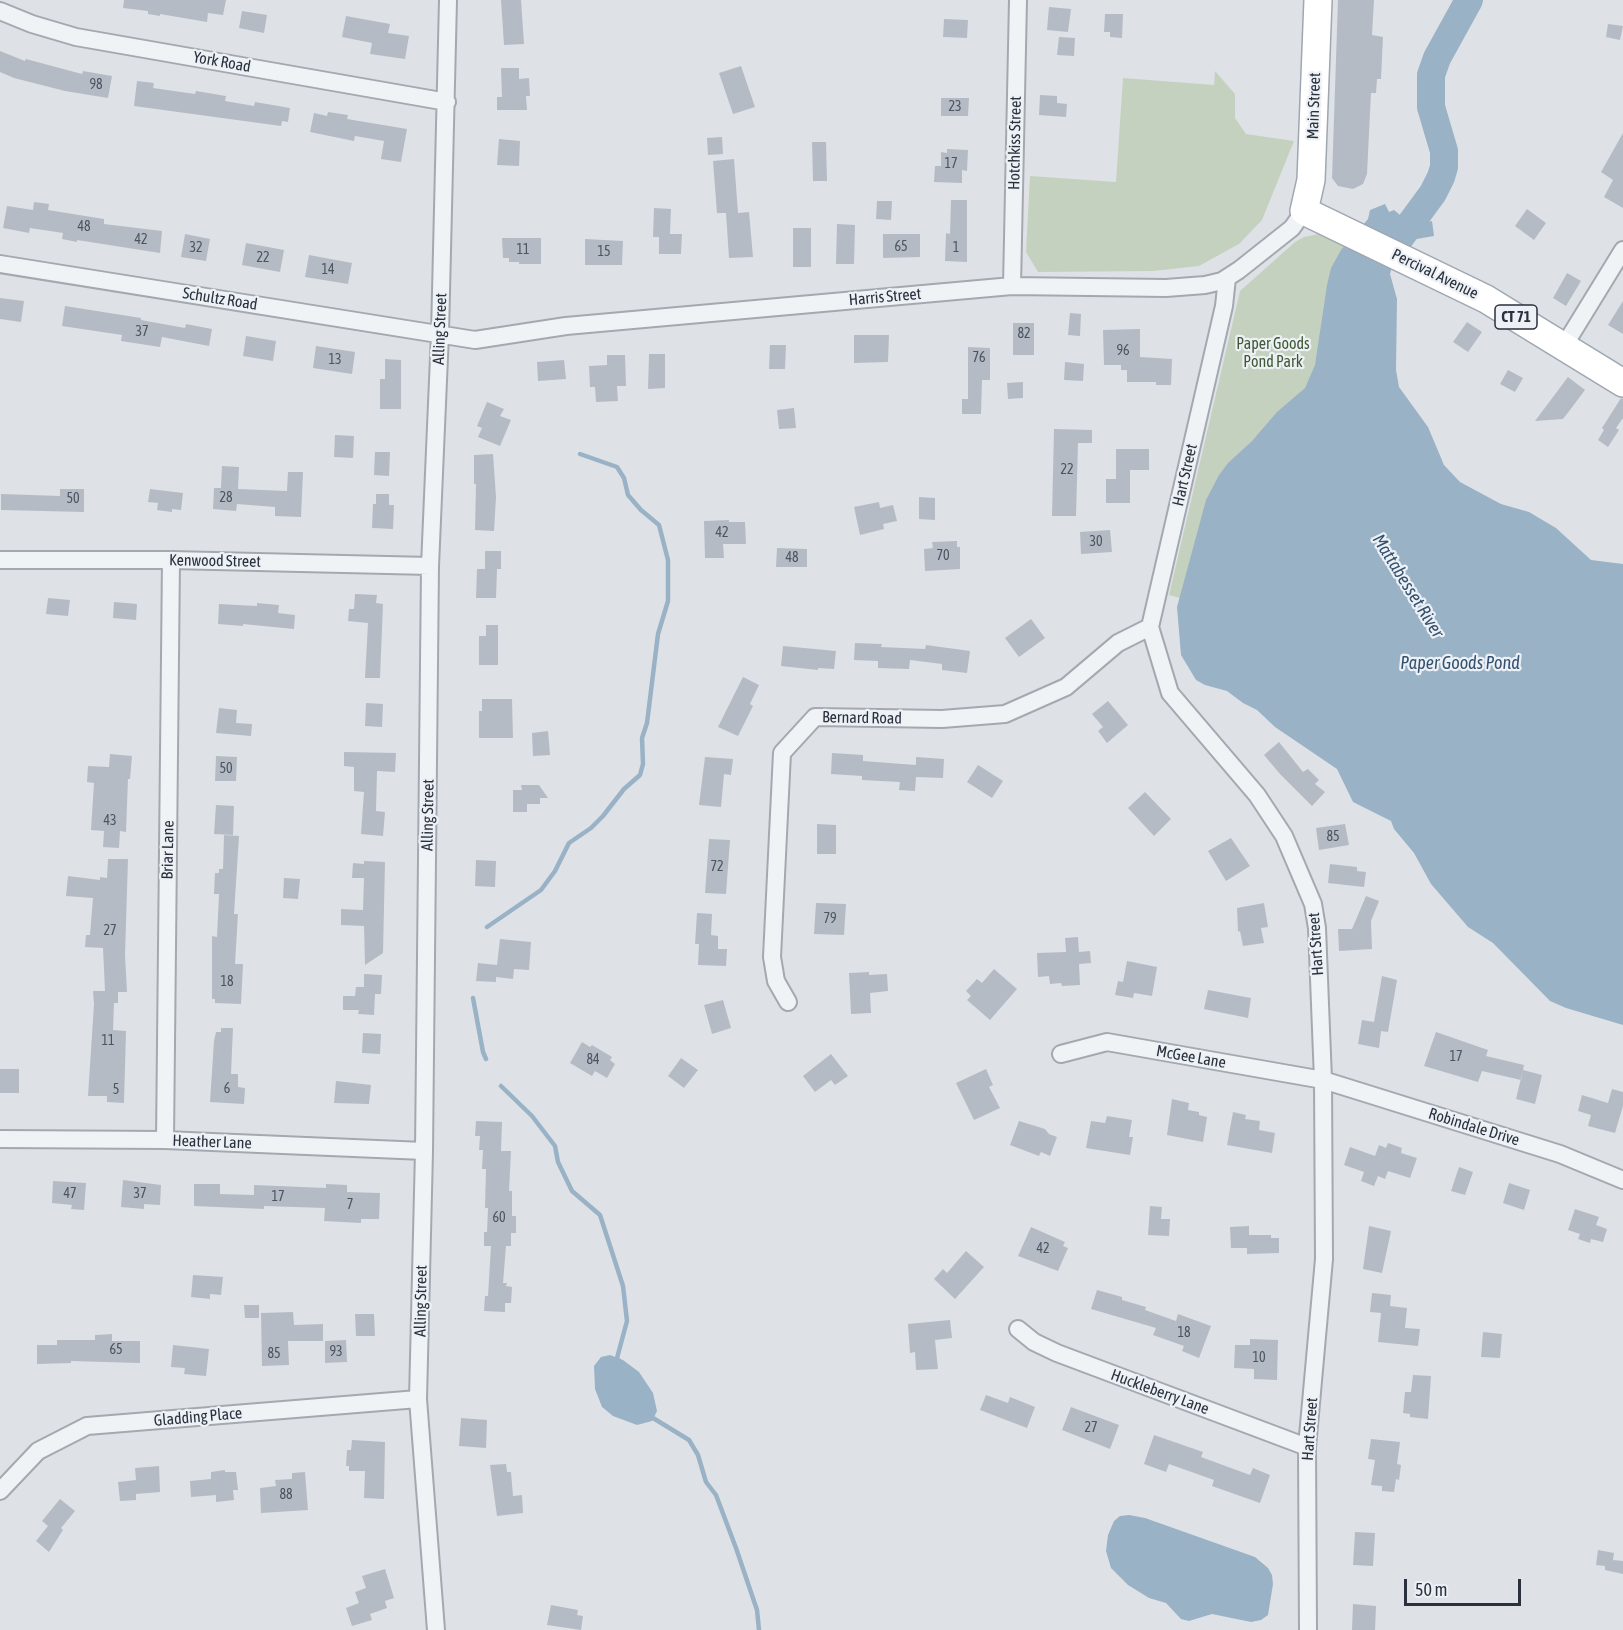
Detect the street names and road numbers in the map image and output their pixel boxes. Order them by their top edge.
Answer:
street label: York Road [192,47,252,77]
street label: Main Street [1303,72,1325,140]
street label: Hotchkiss Street [1005,96,1025,190]
street label: Percival Avenue [1389,245,1481,303]
street label: Schultz Road [181,284,259,314]
street label: Harris Street [848,284,922,310]
street label: Alling Street [429,293,451,365]
road number: CT 71 [1495,305,1537,329]
street label: Hart Street [1169,442,1201,508]
street label: Kenwood Street [169,551,261,571]
street label: Bernard Road [822,708,902,728]
street label: Alling Street [418,779,438,851]
street label: Briar Lane [158,820,178,880]
street label: Hart Street [1304,912,1328,976]
street label: McGee Lane [1155,1041,1227,1073]
street label: Robindale Drive [1426,1104,1522,1150]
street label: Heather Lane [172,1131,252,1153]
street label: Alling Street [411,1265,431,1337]
street label: Huckleberry Lane [1108,1365,1212,1419]
street label: Hart Street [1298,1397,1322,1461]
street label: Gladding Place [153,1404,243,1430]

